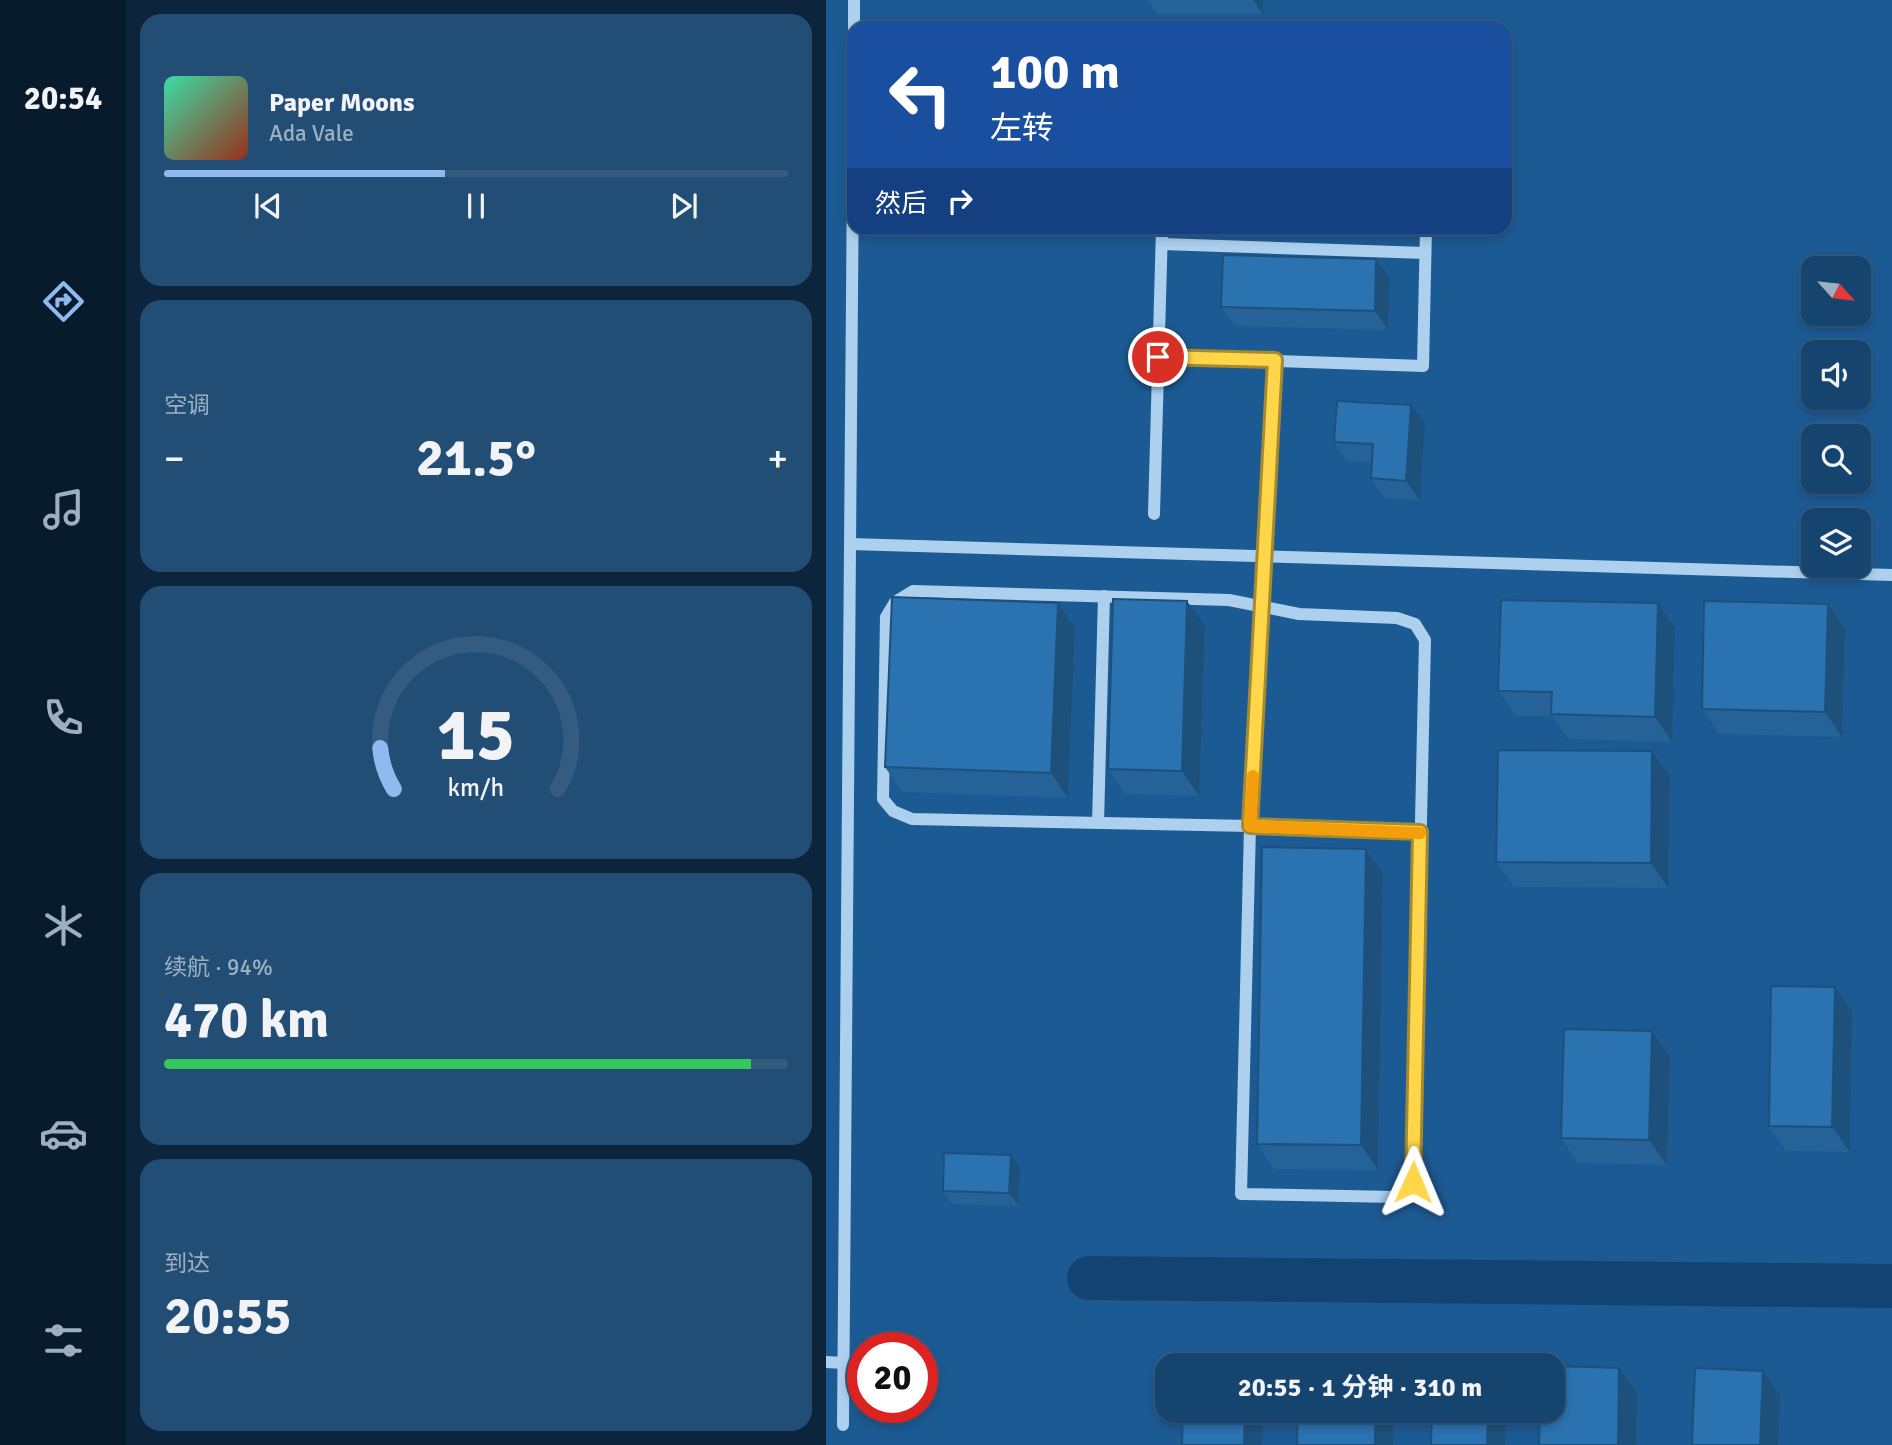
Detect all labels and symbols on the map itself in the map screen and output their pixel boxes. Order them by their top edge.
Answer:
north arrow [1801,256,1871,326]
pin [1128,327,1188,387]
position arrow [1376,1145,1450,1219]
speed limit sign: 20 [847,1332,938,1423]

